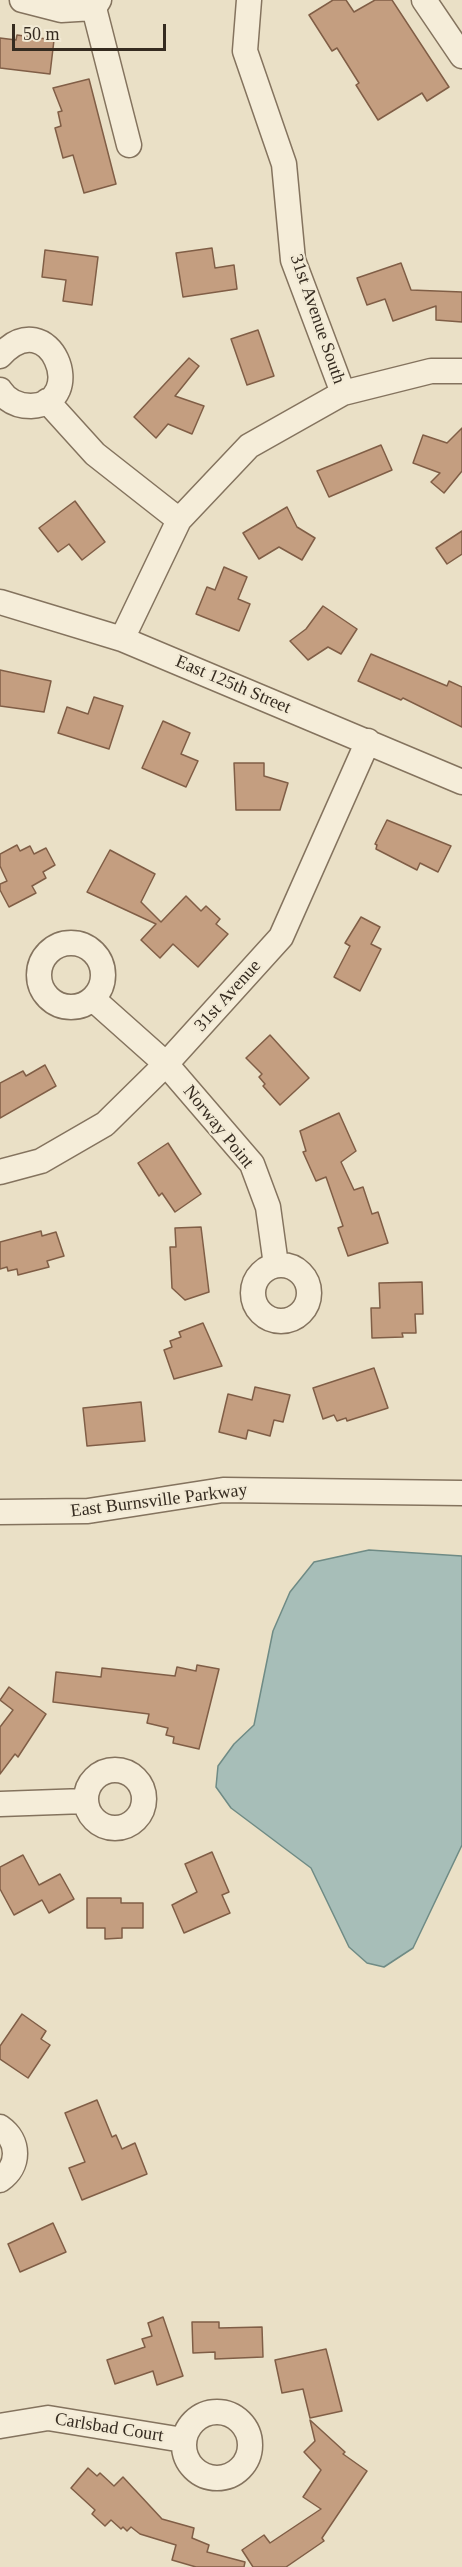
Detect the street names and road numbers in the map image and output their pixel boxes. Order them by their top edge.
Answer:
street label: 31st Avenue South [285,251,349,387]
street label: East 125th Street [172,651,294,719]
street label: 31st Avenue [190,956,266,1036]
street label: Norway Point [178,1081,258,1173]
street label: East Burnsville Parkway [69,1479,249,1523]
street label: Carlsbad Court [53,2409,165,2447]

